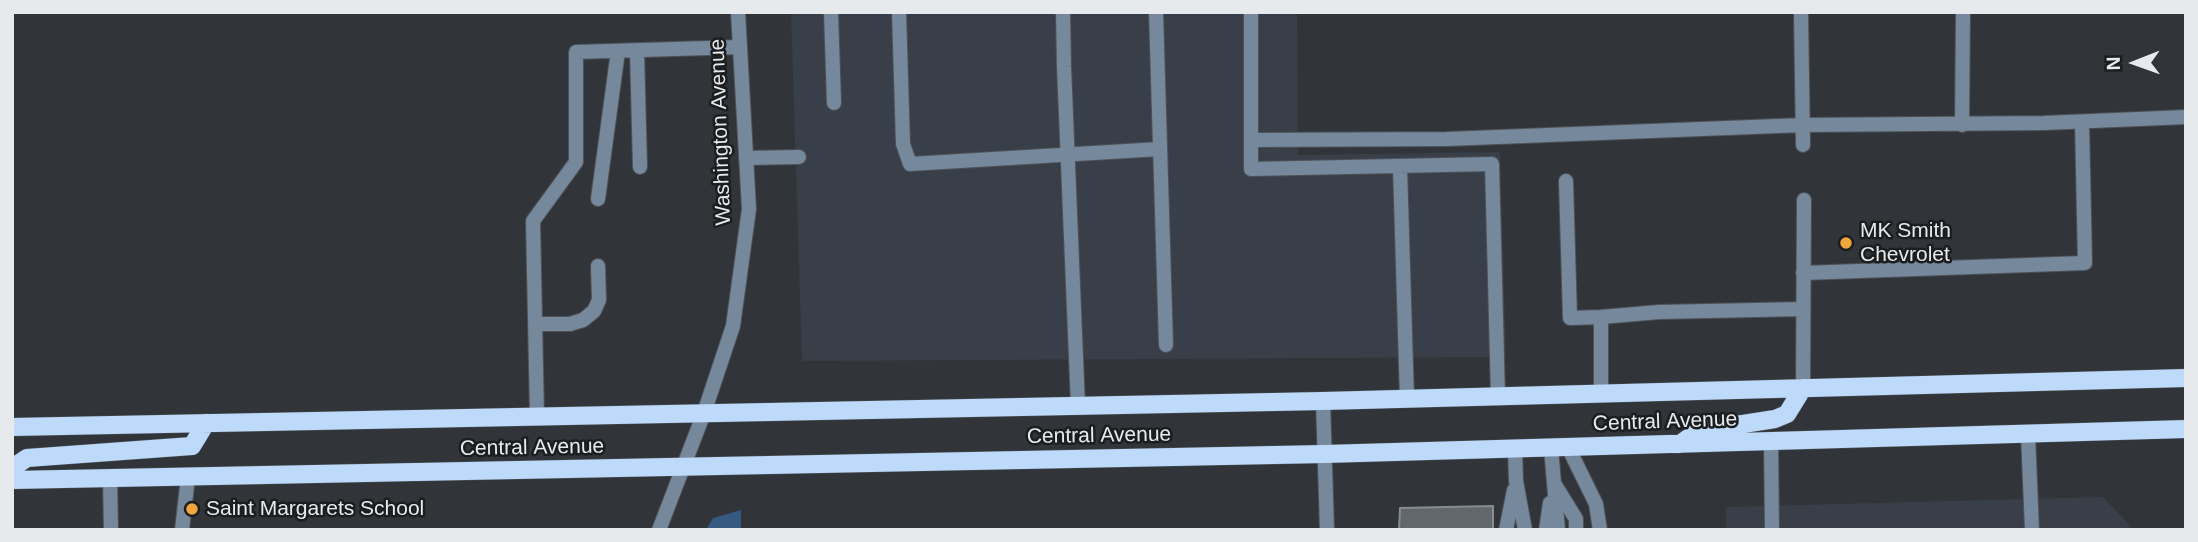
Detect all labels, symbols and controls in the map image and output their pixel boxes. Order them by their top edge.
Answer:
north arrow [2100,28,2170,98]
street label: Washington Avenue [705,38,737,226]
text: N [2103,56,2124,70]
place label: MK Smith Chevrolet [1860,218,1951,268]
marker: MK Smith Chevrolet [1838,235,1854,251]
street label: Central Avenue [1592,407,1738,437]
street label: Central Avenue [1027,422,1171,450]
street label: Central Avenue [460,434,604,462]
place label: Saint Margarets School [206,496,424,522]
marker: Saint Margarets School [184,501,200,517]

